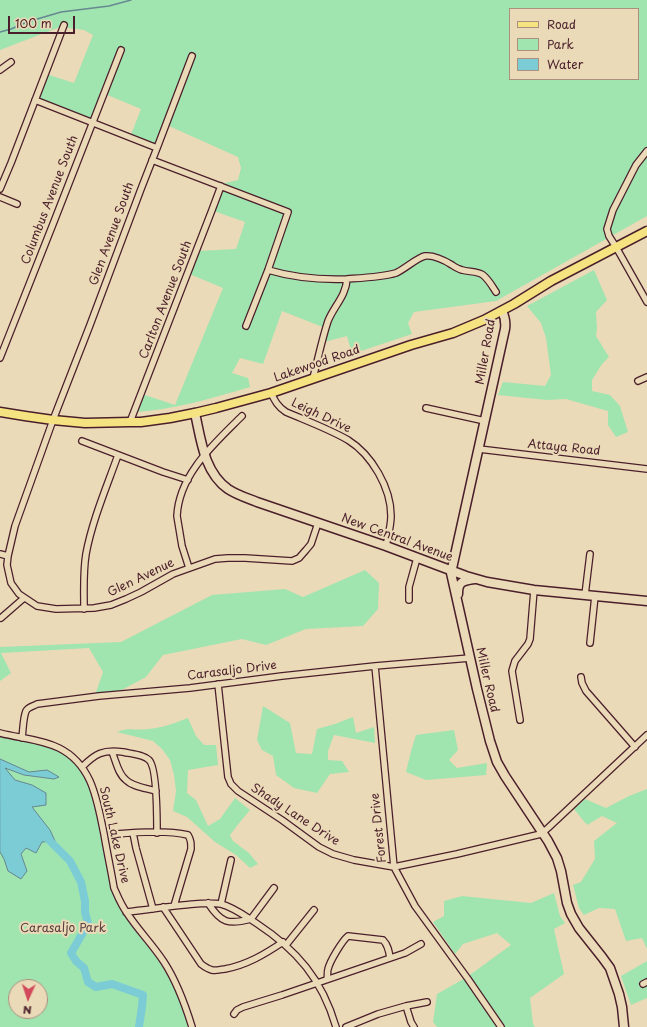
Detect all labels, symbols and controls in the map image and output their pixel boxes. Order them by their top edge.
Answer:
scale bar [10,8,77,34]
legend [509,8,639,80]
text: 100 m [15,14,52,32]
text: Road [547,15,576,33]
text: Park [547,35,574,53]
text: Water [547,55,583,73]
street label: Columbus Avenue South [19,133,81,267]
street label: Glen Avenue South [87,180,137,288]
street label: Carlton Avenue South [137,239,195,361]
street label: Miller Road [473,318,499,386]
street label: Lakewood Road [272,343,362,385]
street label: Leigh Drive [289,396,353,436]
street label: Attaya Road [527,437,601,459]
street label: New Central Avenue [339,511,455,565]
street label: Glen Avenue [105,556,177,600]
street label: Miller Road [473,646,501,714]
street label: Carasaljo Drive [187,658,277,684]
street label: Shady Lane Drive [248,781,342,849]
street label: South Lake Drive [96,785,132,885]
street label: Forest Drive [368,792,390,864]
park label: Carasaljo Park [20,922,106,936]
north arrow [8,979,48,1019]
text: N [23,1002,32,1019]

